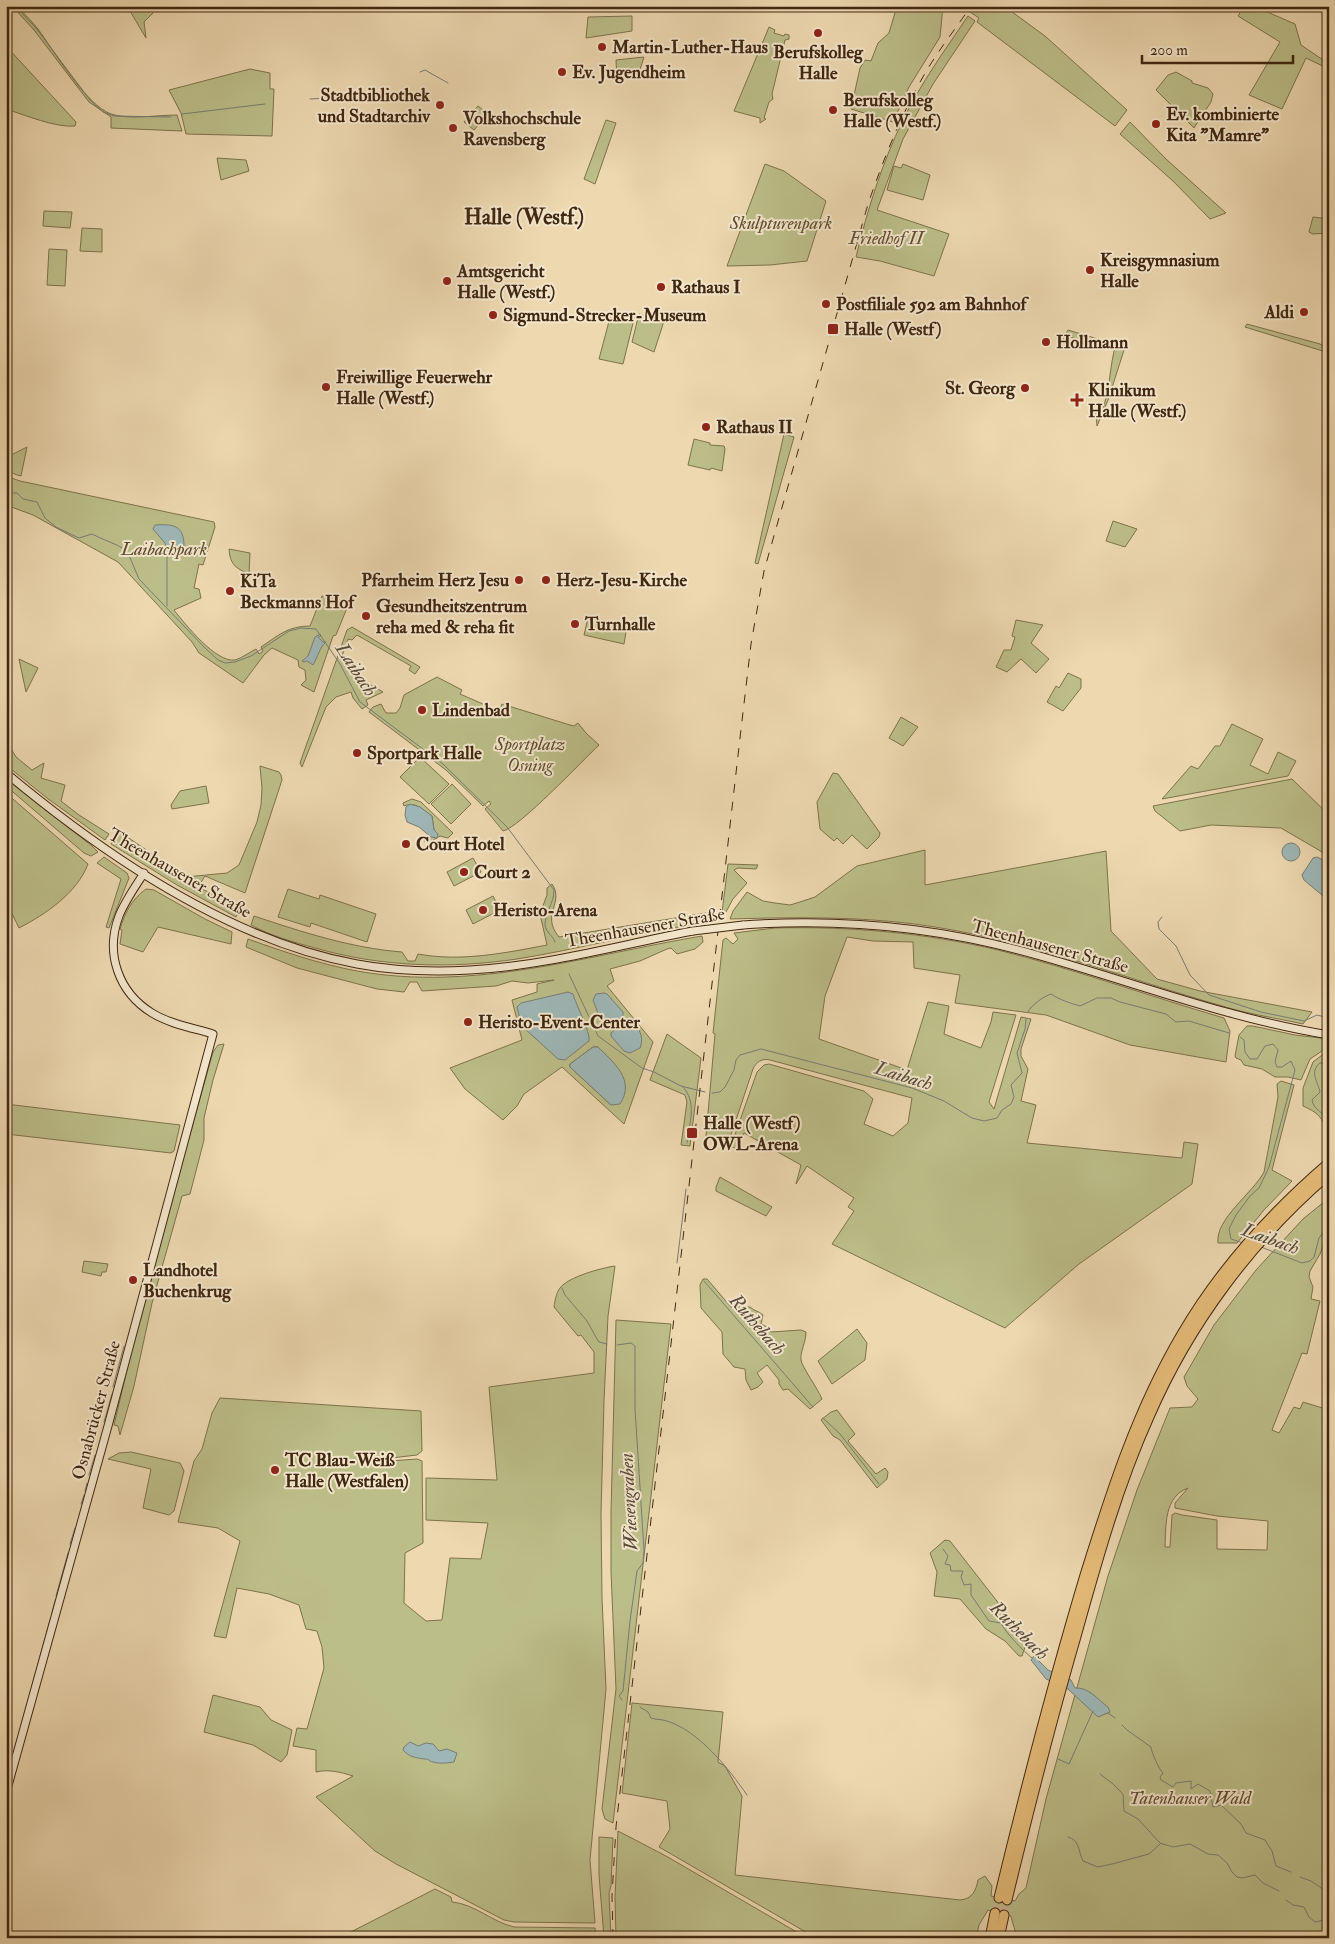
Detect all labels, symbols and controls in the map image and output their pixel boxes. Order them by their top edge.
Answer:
marker: Berufskolleg Halle [812,27,824,39]
scale bar [1142,32,1294,64]
place label: Martin-Luther-Haus [611,36,768,59]
marker: Martin-Luther-Haus [596,41,608,53]
place label: Berufskolleg Halle [773,41,864,85]
text: 200 m [1150,41,1188,60]
place label: Ev. Jugendheim [572,61,687,84]
marker: Ev. Jugendheim [556,66,568,78]
place label: Stadtbibliothek und Stadtarchiv [317,84,431,128]
place label: Berufskolleg Halle (Westf.) [843,89,942,133]
marker: Stadtbibliothek und Stadtarchiv [434,99,446,111]
place label: Ev. kombinierte Kita "Mamre" [1166,103,1280,147]
marker: Berufskolleg Halle (Westf.) [827,104,839,116]
place label: Volkshochschule Ravensberg [462,107,581,151]
marker: Ev. kombinierte Kita "Mamre" [1150,118,1162,130]
marker: Volkshochschule Ravensberg [447,122,459,134]
district label: Halle (Westf.) [464,203,584,231]
park label: Skulpturenpark [729,212,832,235]
park label: Friedhof II [848,227,926,250]
place label: Kreisgymnasium Halle [1100,249,1221,293]
place label: Amtsgericht Halle (Westf.) [456,260,556,304]
marker: Kreisgymnasium Halle [1084,264,1096,276]
marker: Amtsgericht Halle (Westf.) [441,275,453,287]
place label: Rathaus I [671,276,741,299]
marker: Rathaus I [655,281,667,293]
place label: Postfiliale 592 am Bahnhof [836,293,1029,316]
marker: Postfiliale 592 am Bahnhof [820,298,832,310]
place label: Aldi [1263,301,1294,324]
place label: Sigmund-Strecker-Museum [503,304,707,327]
marker: Aldi [1298,306,1310,318]
marker: Sigmund-Strecker-Museum [487,309,499,321]
place label: Halle (Westf) [844,318,942,341]
marker: Halle (Westf) [826,322,840,336]
place label: Hollmann [1056,331,1129,354]
marker: Hollmann [1040,336,1052,348]
place label: Freiwillige Feuerwehr Halle (Westf.) [336,366,493,410]
place label: St. Georg [945,377,1016,400]
place label: Klinikum Halle (Westf.) [1088,379,1187,423]
marker: Freiwillige Feuerwehr Halle (Westf.) [320,381,332,393]
marker: St. Georg [1019,382,1031,394]
marker: Klinikum Halle (Westf.) [1070,393,1084,407]
place label: Rathaus II [716,416,793,439]
marker: Rathaus II [700,421,712,433]
park label: Laibachpark [120,538,207,561]
place label: Pfarrheim Herz Jesu [361,569,510,592]
place label: Herz-Jesu-Kirche [556,569,687,592]
place label: KiTa Beckmanns Hof [240,570,357,614]
marker: Pfarrheim Herz Jesu [513,574,525,586]
marker: Herz-Jesu-Kirche [540,574,552,586]
marker: KiTa Beckmanns Hof [224,585,236,597]
place label: Gesundheitszentrum reha med & reha fit [375,595,528,639]
marker: Gesundheitszentrum reha med & reha fit [360,610,372,622]
place label: Turnhalle [584,613,656,636]
marker: Turnhalle [569,618,581,630]
water label: Laibach [329,637,382,701]
place label: Lindenbad [432,699,510,722]
marker: Lindenbad [416,704,428,716]
park label: Sportplatz Osning [494,733,565,777]
place label: Sportpark Halle [367,742,482,765]
marker: Sportpark Halle [351,747,363,759]
street label: Theenhausener Straße [104,823,256,924]
place label: Court Hotel [416,833,505,856]
marker: Court Hotel [400,838,412,850]
place label: Court 2 [474,861,531,884]
marker: Court 2 [458,866,470,878]
place label: Heristo-Arena [493,899,598,922]
street label: Theenhausener Straße [564,902,727,953]
marker: Heristo-Arena [477,904,489,916]
street label: Theenhausener Straße [969,914,1131,979]
place label: Heristo-Event-Center [478,1011,640,1034]
marker: Heristo-Event-Center [462,1016,474,1028]
water label: Laibach [871,1056,935,1096]
place label: Halle (Westf) OWL-Arena [703,1112,801,1156]
marker: Halle (Westf) OWL-Arena [685,1126,699,1140]
water label: Laibach [1238,1217,1303,1260]
place label: Landhotel Buchenkrug [143,1259,232,1303]
marker: Landhotel Buchenkrug [127,1274,139,1286]
water label: Ruthebach [723,1288,791,1360]
street label: Osnabrücker Straße [67,1338,126,1482]
place label: TC Blau-Weiß Halle (Westfalen) [284,1449,409,1493]
water label: Wiesengraben [614,1452,644,1552]
marker: TC Blau-Weiß Halle (Westfalen) [269,1464,281,1476]
water label: Ruthebach [984,1595,1054,1665]
park label: Tatenhauser Wald [1129,1787,1252,1810]

